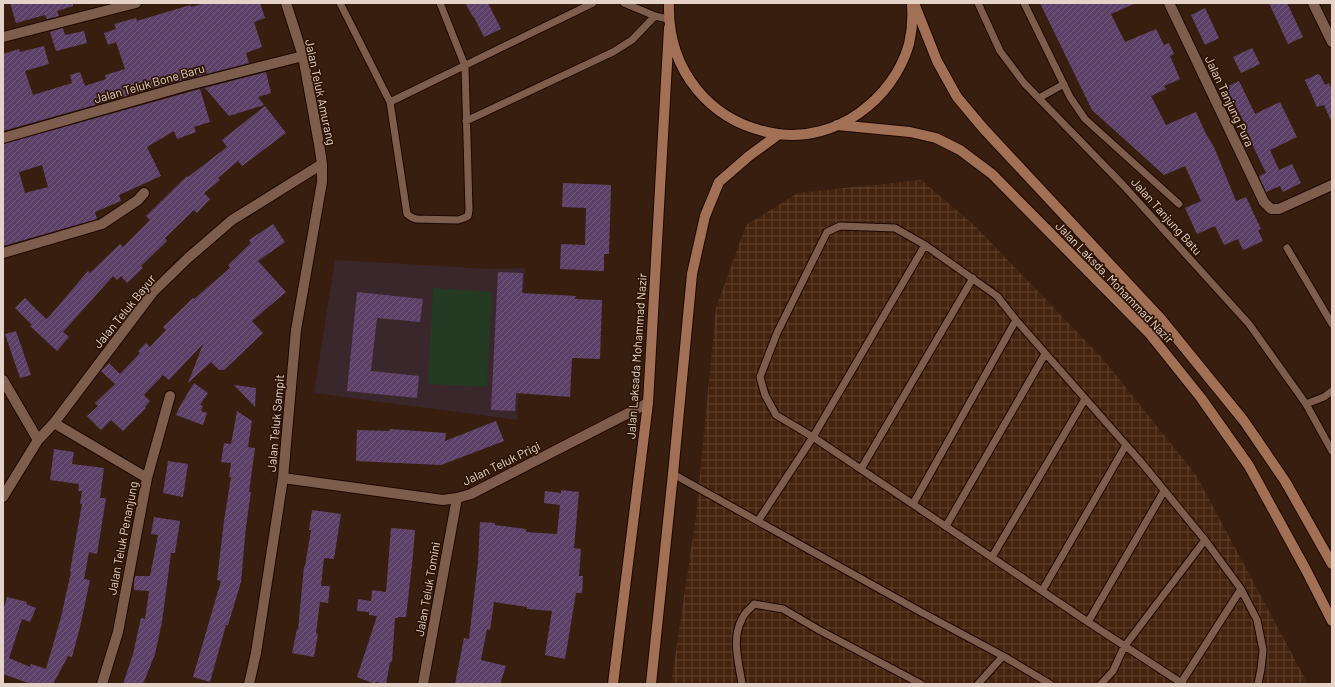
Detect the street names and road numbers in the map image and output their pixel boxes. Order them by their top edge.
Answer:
street label: Jalan Teluk Amurang [303,38,339,146]
street label: Jalan Tanjung Pura [1203,53,1257,149]
street label: Jalan Teluk Bone Baru [92,60,206,106]
street label: Jalan Tanjung Batu [1129,175,1205,257]
street label: Jalan Laksda. Mohammad Nazir [1053,218,1177,346]
street label: Jalan Teluk Bayur [90,271,158,351]
street label: Jalan Laksada Mohammad Nazir [623,272,649,439]
street label: Jalan Teluk Sampit [264,374,286,472]
street label: Jalan Teluk Prigi [460,438,542,488]
street label: Jalan Teluk Penanjung [104,480,140,596]
street label: Jalan Teluk Tomini [412,541,442,637]

